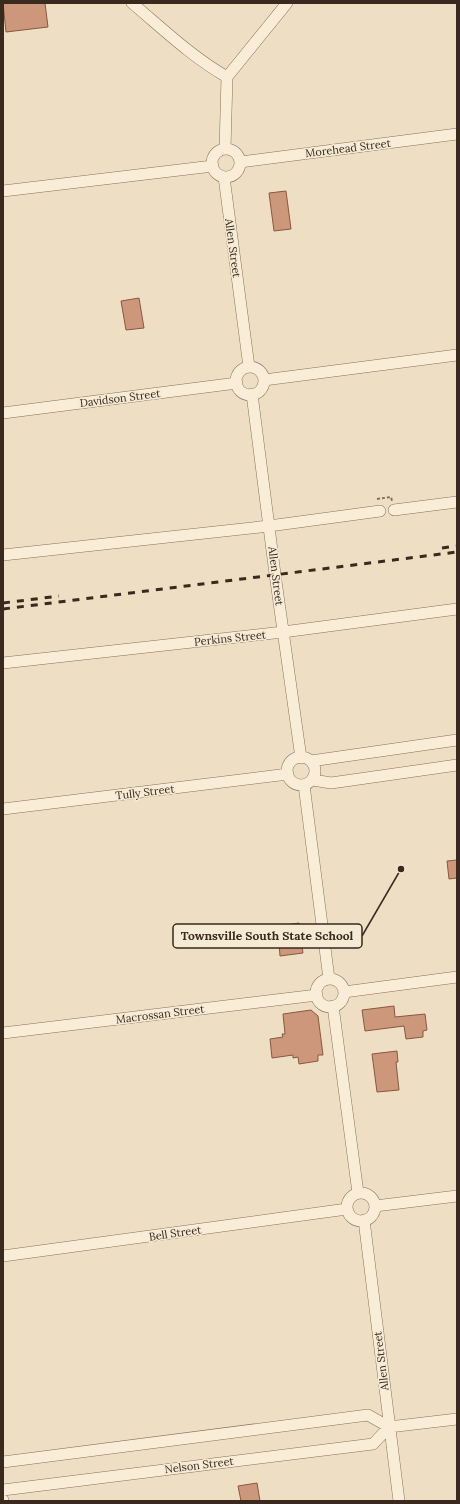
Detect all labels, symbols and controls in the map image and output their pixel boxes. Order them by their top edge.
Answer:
street label: Morehead Street [304,136,392,160]
street label: Allen Street [222,217,244,279]
street label: Davidson Street [79,386,162,410]
street label: Allen Street [265,545,287,607]
street label: Perkins Street [193,627,267,649]
street label: Tully Street [115,781,176,803]
callout: Townsville South State School [173,924,362,948]
text: Townsville South State School [181,928,353,943]
street label: Macrossan Street [115,1002,206,1026]
street label: Bell Street [148,1222,203,1244]
street label: Allen Street [370,1330,392,1392]
street label: Nelson Street [164,1454,235,1476]

